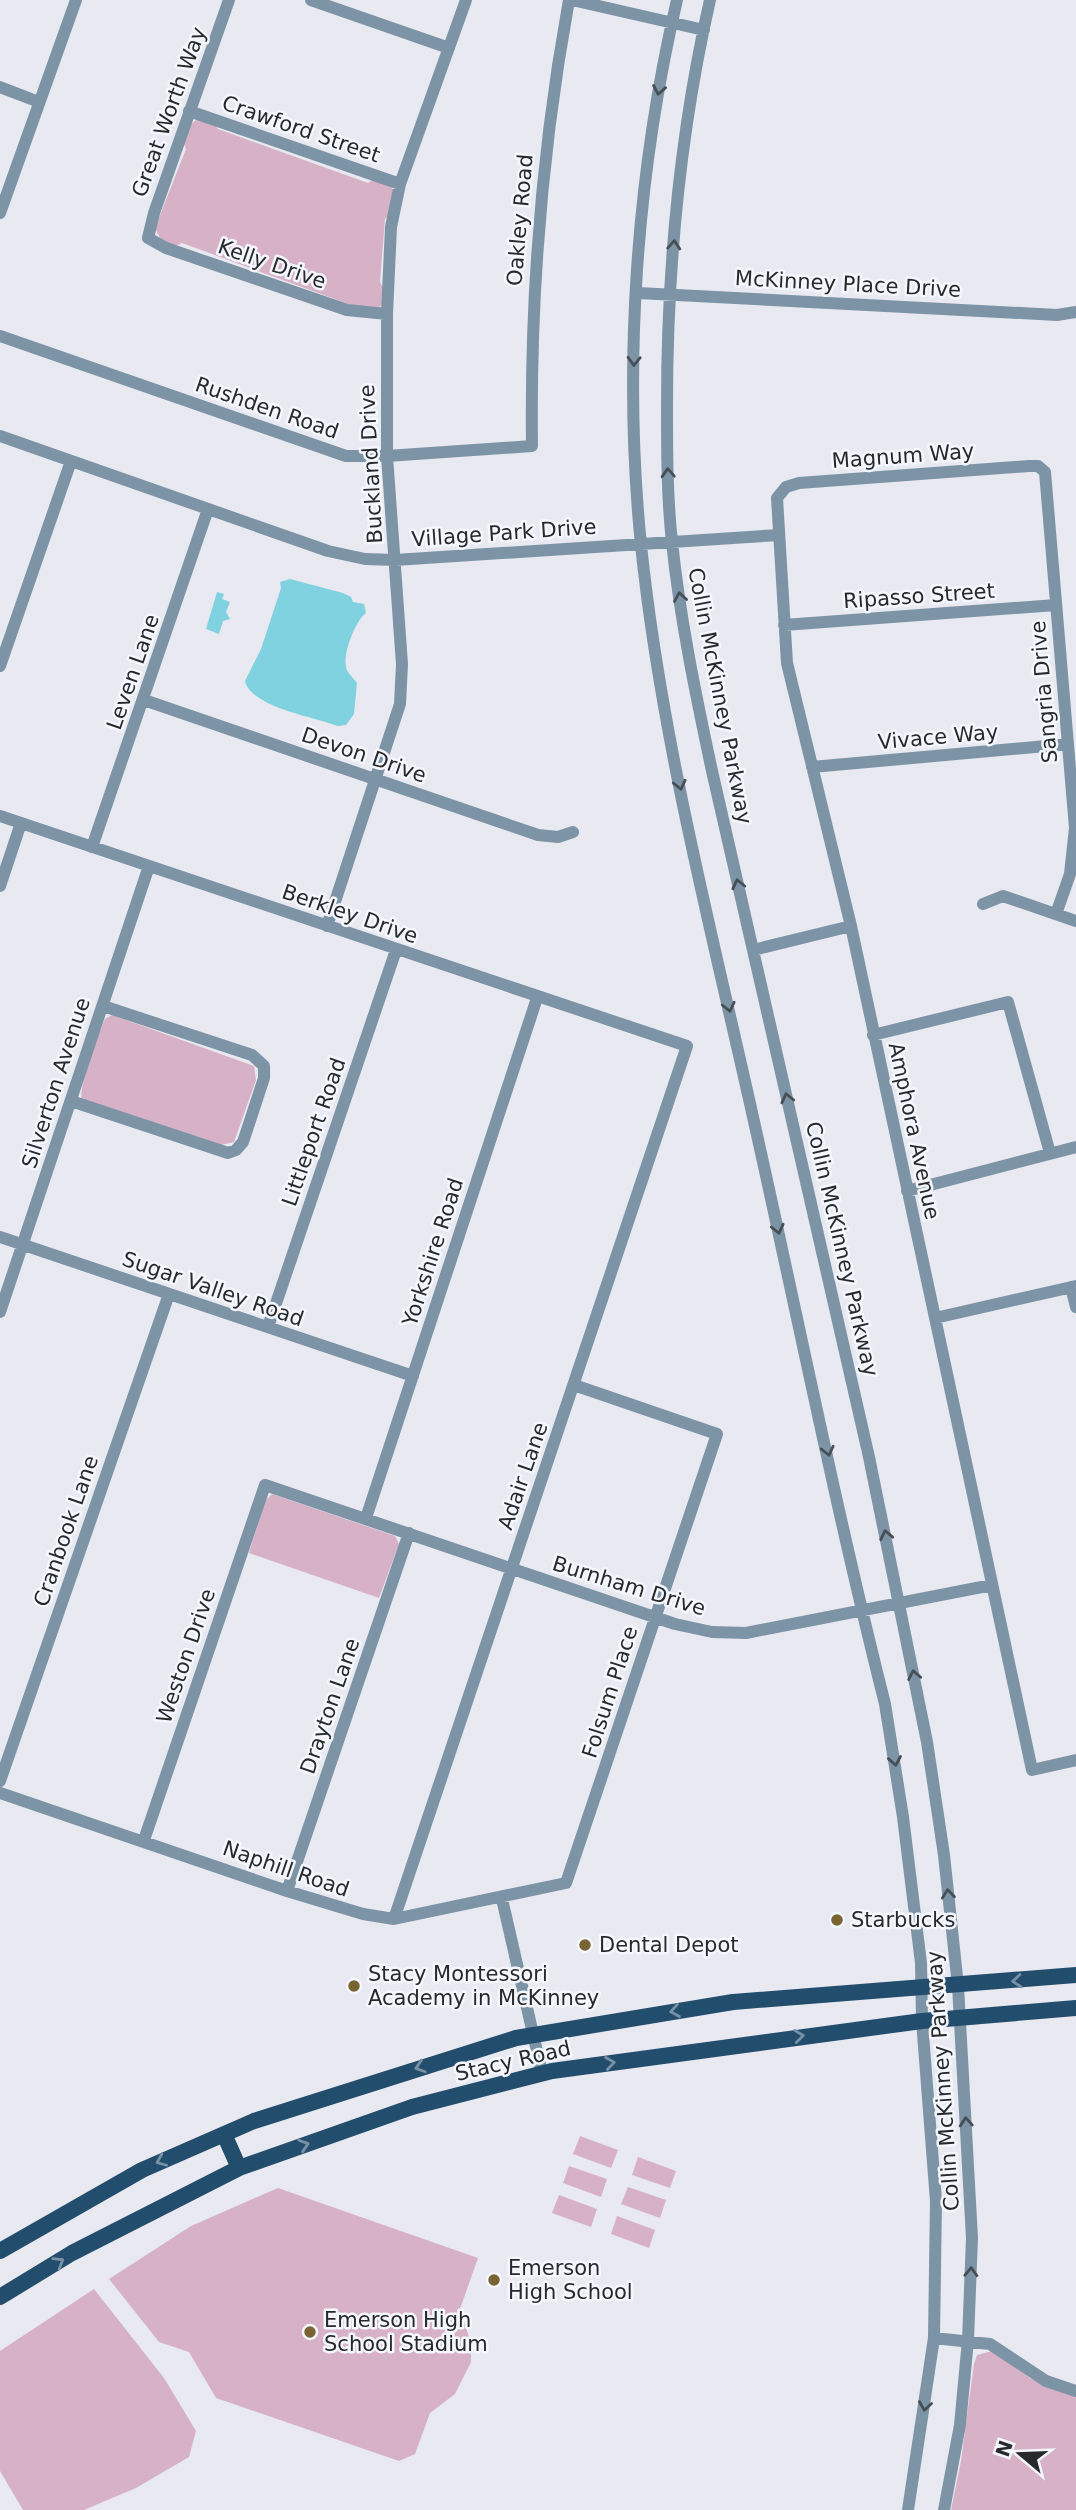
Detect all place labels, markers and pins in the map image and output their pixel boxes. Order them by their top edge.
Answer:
place label: Starbucks [851,1908,955,1932]
marker: Starbucks [829,1912,845,1928]
place label: Dental Depot [599,1933,739,1957]
marker: Dental Depot [577,1937,593,1953]
place label: Stacy Montessori Academy in McKinney [368,1962,599,2010]
marker: Stacy Montessori Academy in McKinney [346,1978,362,1994]
place label: Emerson High School [508,2256,633,2304]
marker: Emerson High School [486,2272,502,2288]
place label: Emerson High School Stadium [324,2308,488,2356]
marker: Emerson High School Stadium [302,2324,318,2340]

